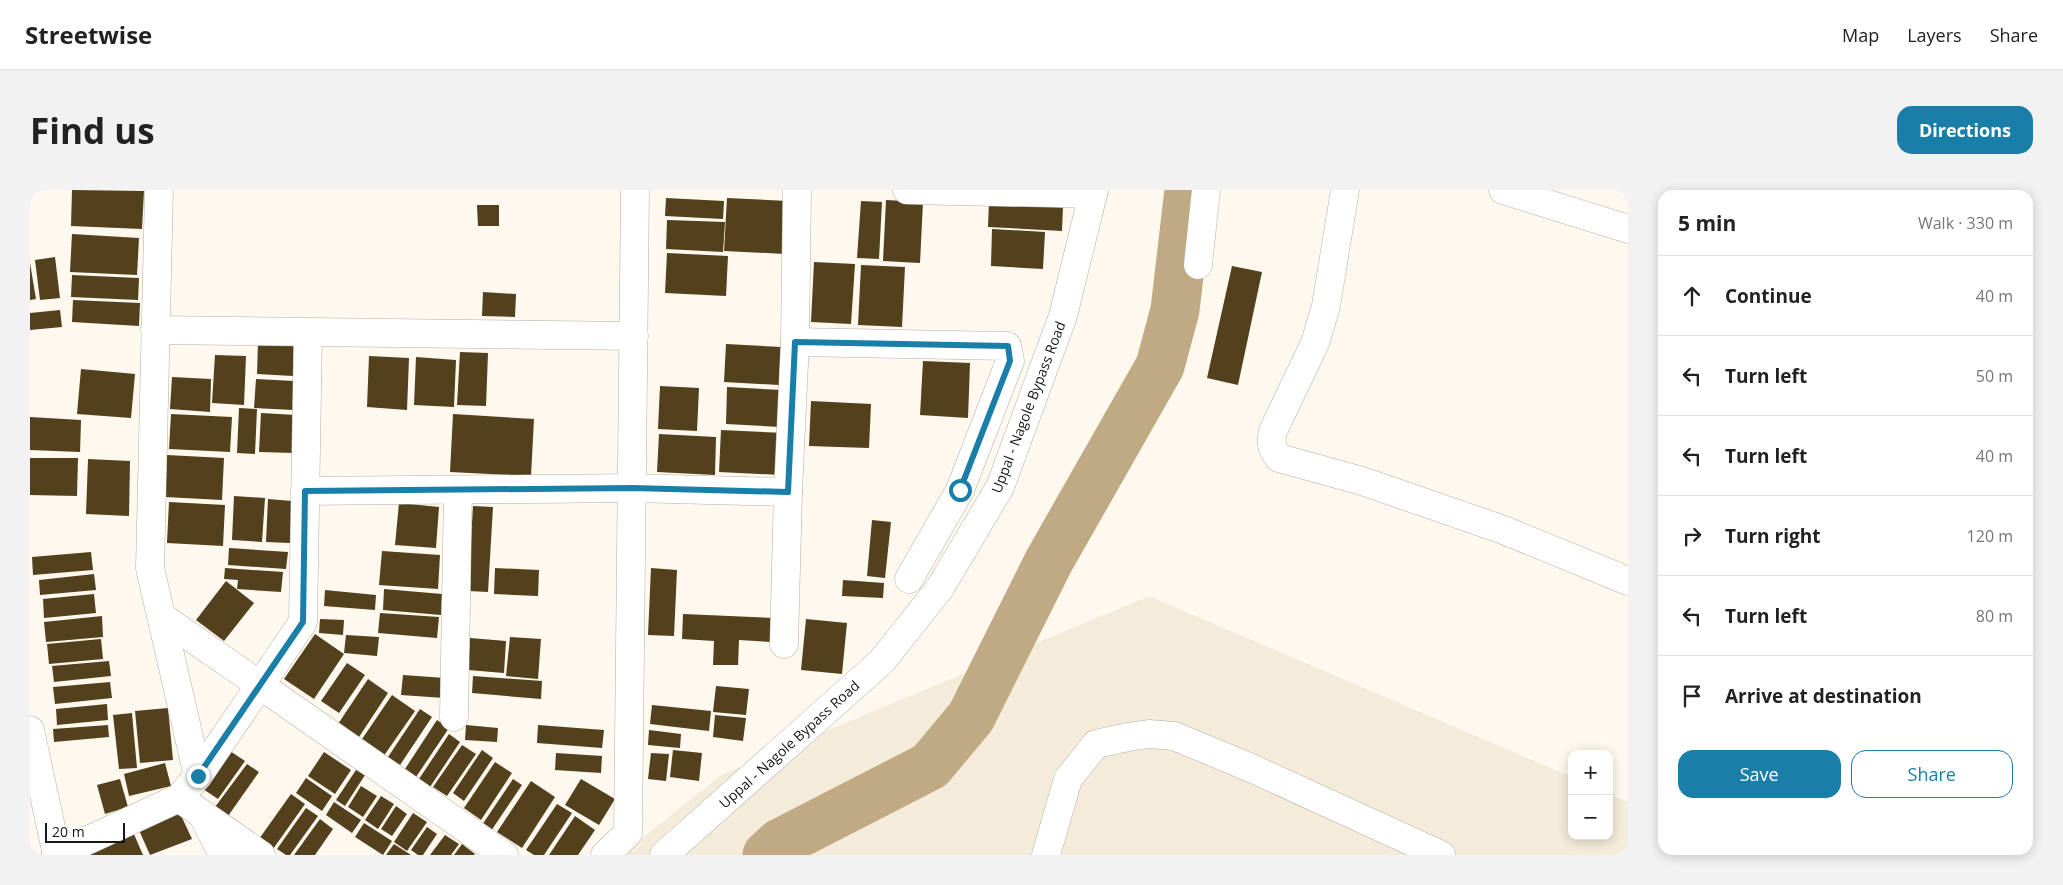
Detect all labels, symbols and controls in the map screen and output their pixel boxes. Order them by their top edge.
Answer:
text: Streetwise [25,18,152,51]
text: Map [1842,23,1879,47]
text: Layers [1907,23,1962,47]
text: Share [1990,23,2038,47]
button: Directions [1897,106,2033,154]
text: Find us [30,107,155,154]
text: 5 min [1678,209,1736,237]
text: Walk · 330 m [1918,212,2013,234]
icon: ahead [1678,282,1706,310]
text: Continue [1725,283,1812,309]
text: 40 m [1976,285,2013,307]
street label: Uppal - Nagole Bypass Road [986,318,1070,496]
icon: left [1678,362,1706,390]
text: Turn left [1725,363,1807,389]
text: 50 m [1976,365,2013,387]
icon: left [1678,442,1706,470]
text: Turn left [1725,443,1807,469]
text: 40 m [1976,445,2013,467]
route start [949,479,972,502]
icon: right [1678,522,1706,550]
text: Turn right [1725,523,1820,549]
text: 120 m [1967,525,2013,547]
icon: left [1678,602,1706,630]
text: Turn left [1725,603,1807,629]
text: 80 m [1976,605,2013,627]
street label: Uppal - Nagole Bypass Road [715,676,863,812]
icon: arrive [1678,682,1706,710]
text: Arrive at destination [1725,683,1922,709]
map controls [1568,750,1613,840]
button: + [1568,750,1613,795]
button: Save [1678,750,1841,798]
button: Share [1851,750,2013,798]
route end [187,765,210,788]
button: − [1568,795,1613,840]
scale bar [45,820,125,843]
text: 20 m [52,822,85,841]

